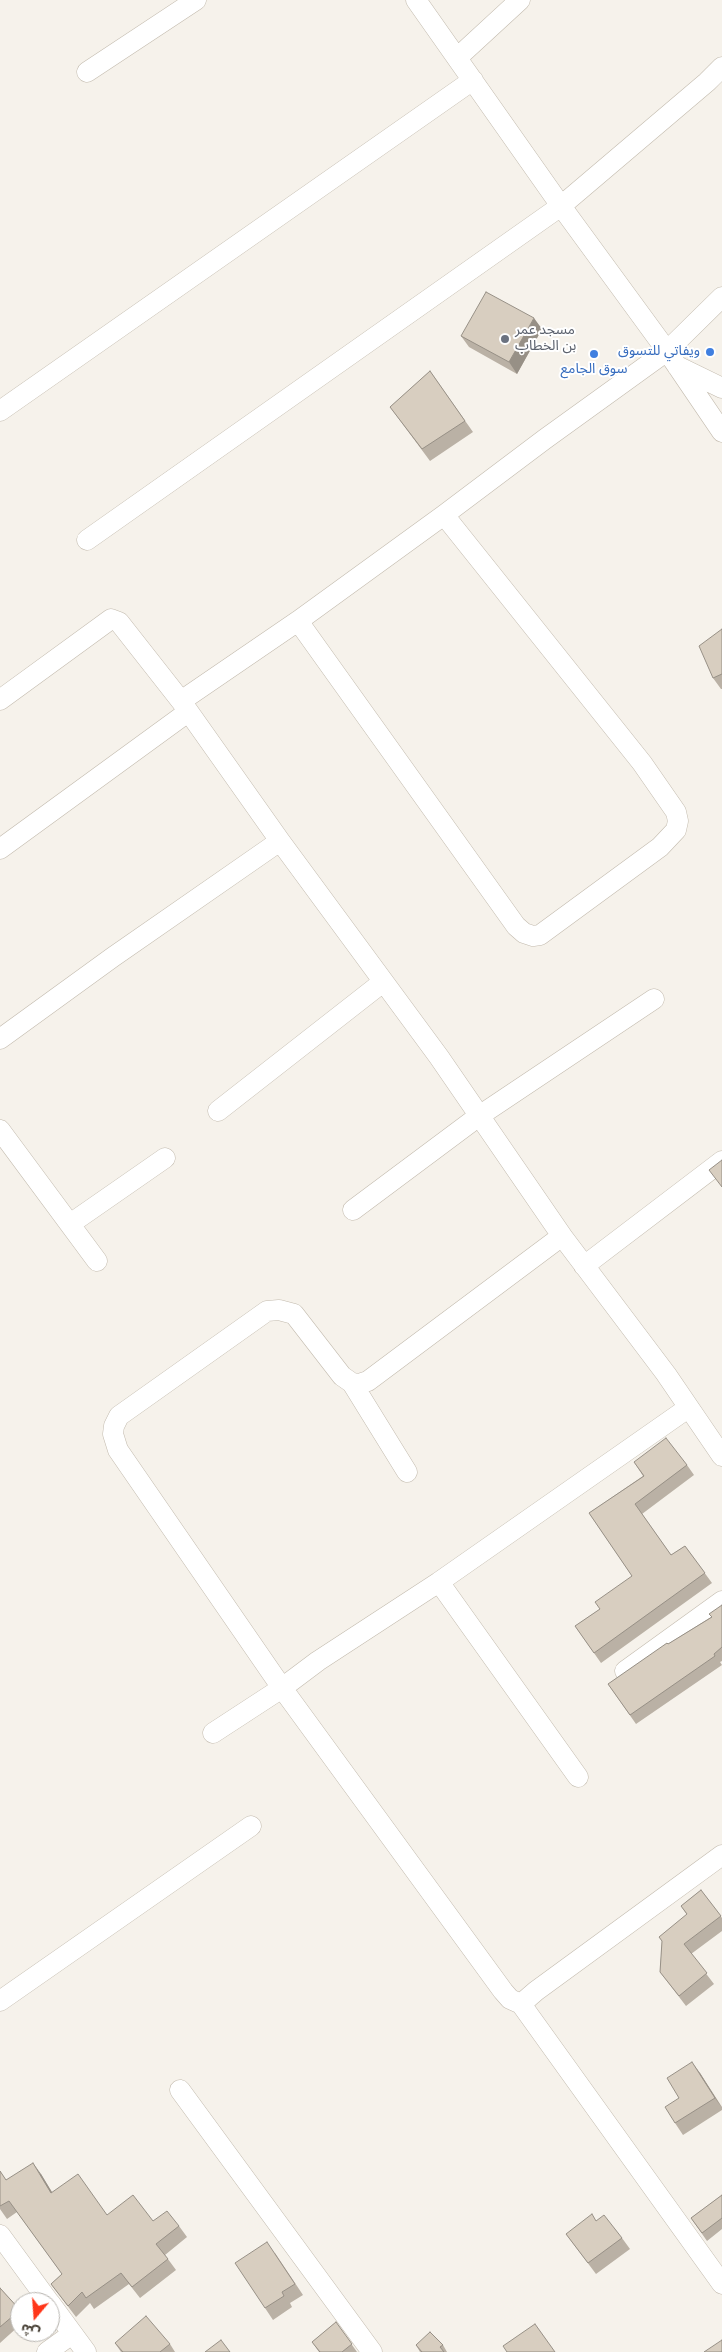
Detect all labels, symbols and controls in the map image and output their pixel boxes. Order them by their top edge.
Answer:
place label: مسجد عمر بن الخطاب [515,323,576,356]
marker: مسجد عمر بن الخطاب [499,333,511,345]
place label: ويفاتي للتسوق [618,344,700,360]
marker: ويفاتي للتسوق [704,346,716,358]
marker: سوق الجامع [588,348,600,360]
place label: سوق الجامع [561,362,627,378]
north arrow [10,2292,60,2342]
text: ش [18,2319,43,2343]

